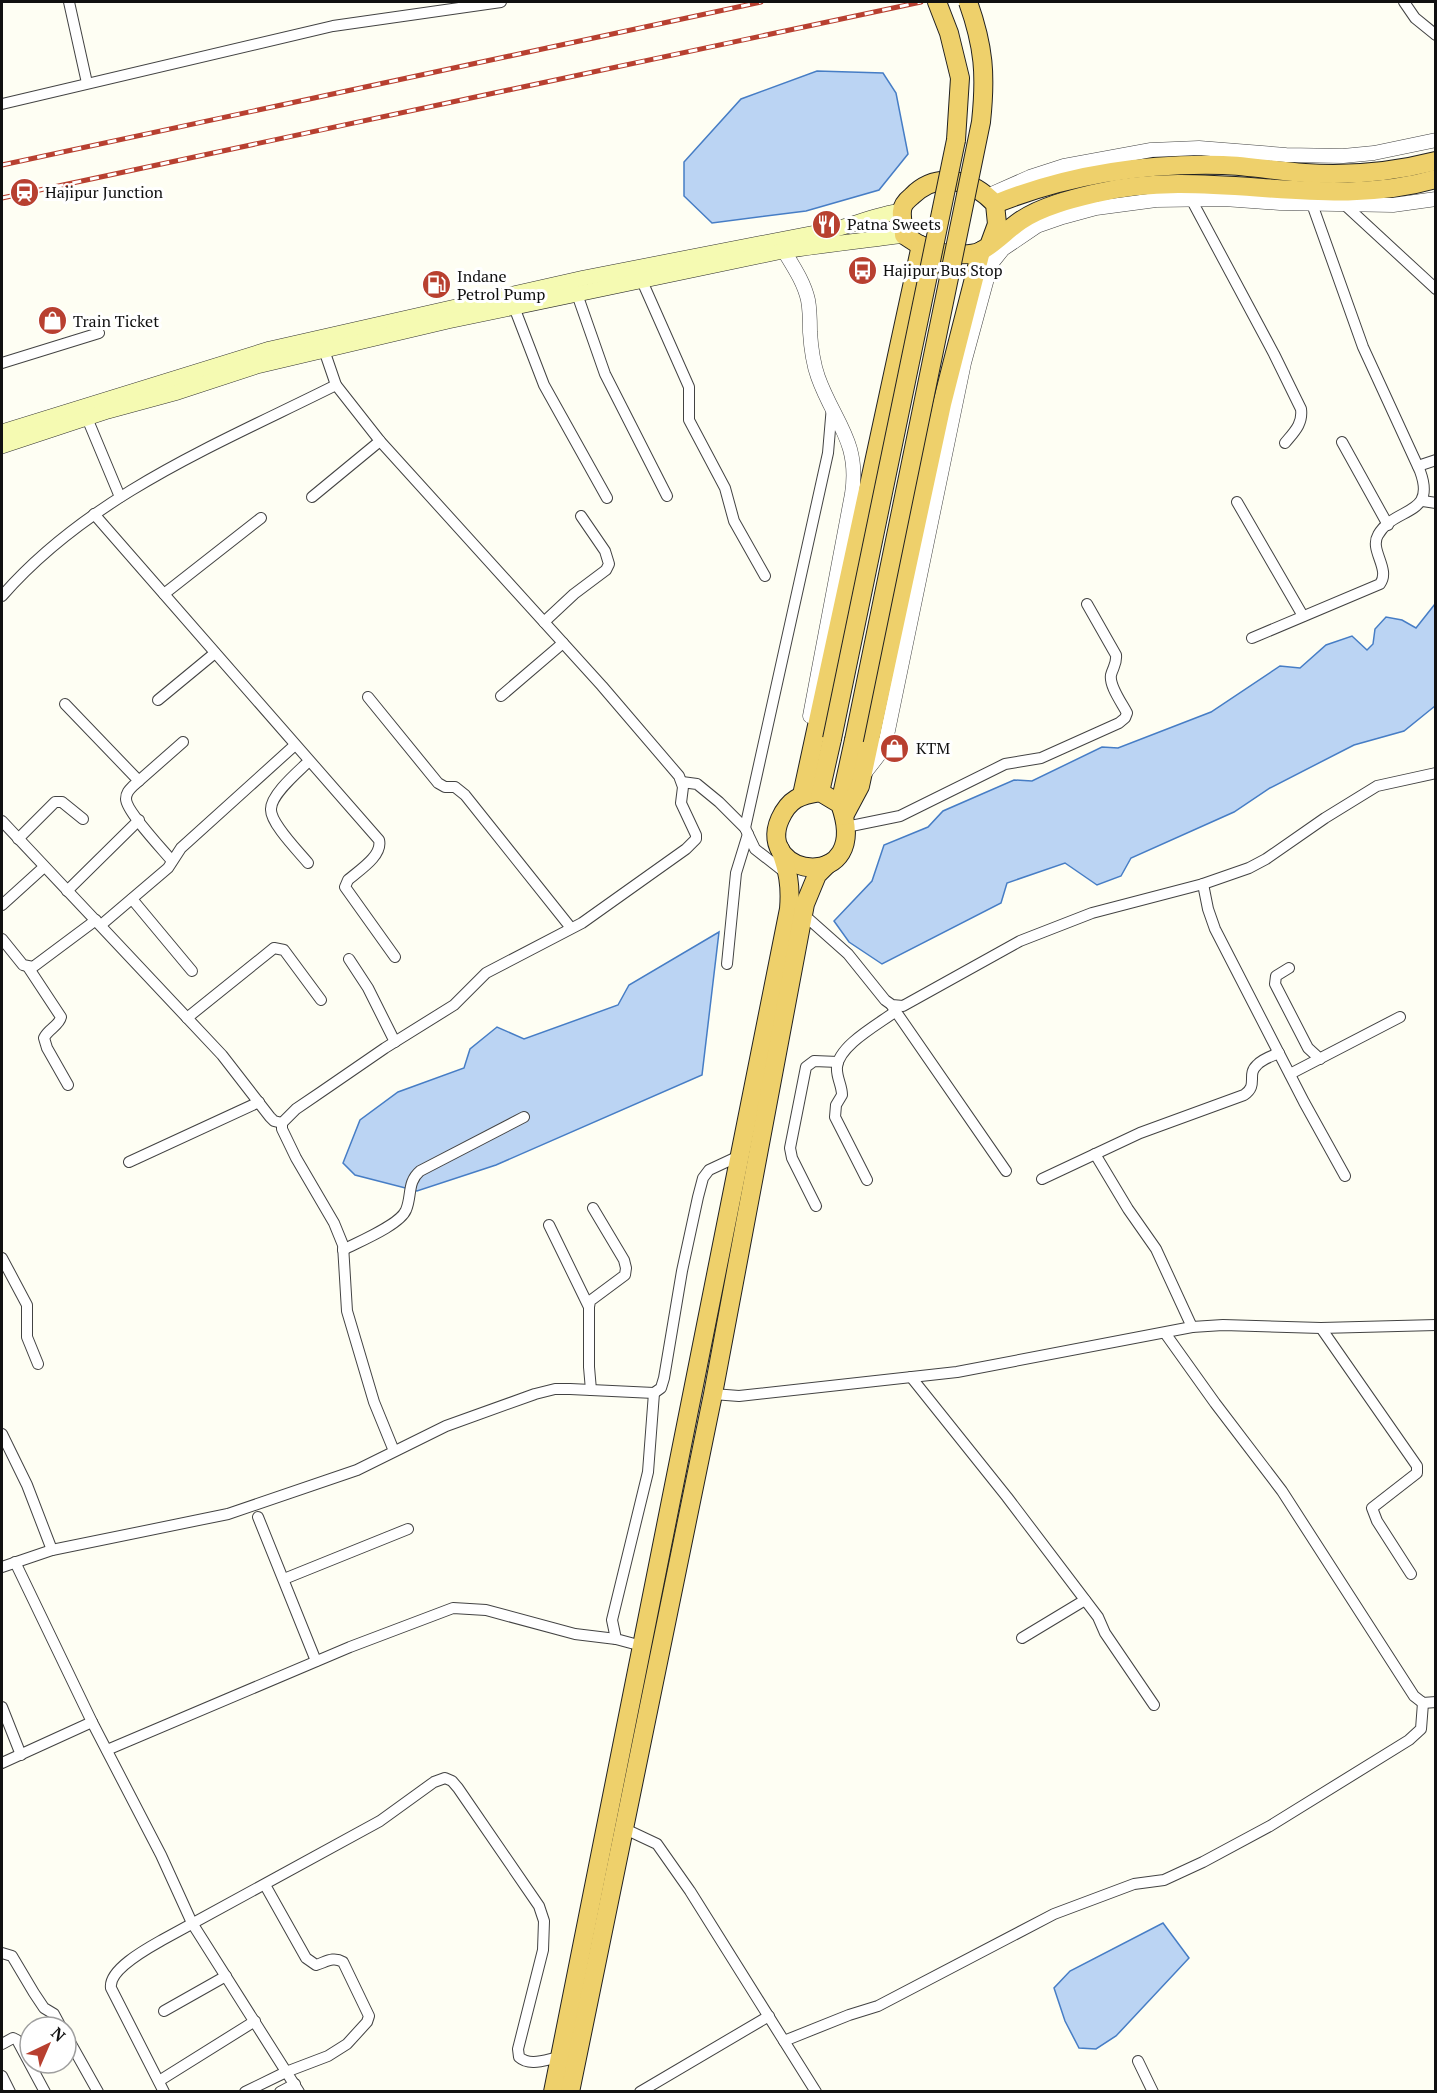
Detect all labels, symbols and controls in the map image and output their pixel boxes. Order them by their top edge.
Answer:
station icon: Hajipur Junction [8,176,40,208]
place label: Hajipur Junction [45,181,164,203]
restaurant icon: Patna Sweets [810,208,842,240]
place label: Patna Sweets [847,213,941,235]
bus stop icon: Hajipur Bus Stop [846,254,878,286]
place label: Hajipur Bus Stop [883,259,1003,281]
place label: Indane Petrol Pump [457,265,545,305]
fuel station icon: Indane Petrol Pump [420,269,452,301]
shop icon: Train Ticket [36,305,68,337]
place label: Train Ticket [73,310,159,332]
shop icon: KTM [879,732,911,764]
place label: KTM [916,737,950,759]
north arrow [18,2015,78,2075]
text: N [46,2022,70,2046]

